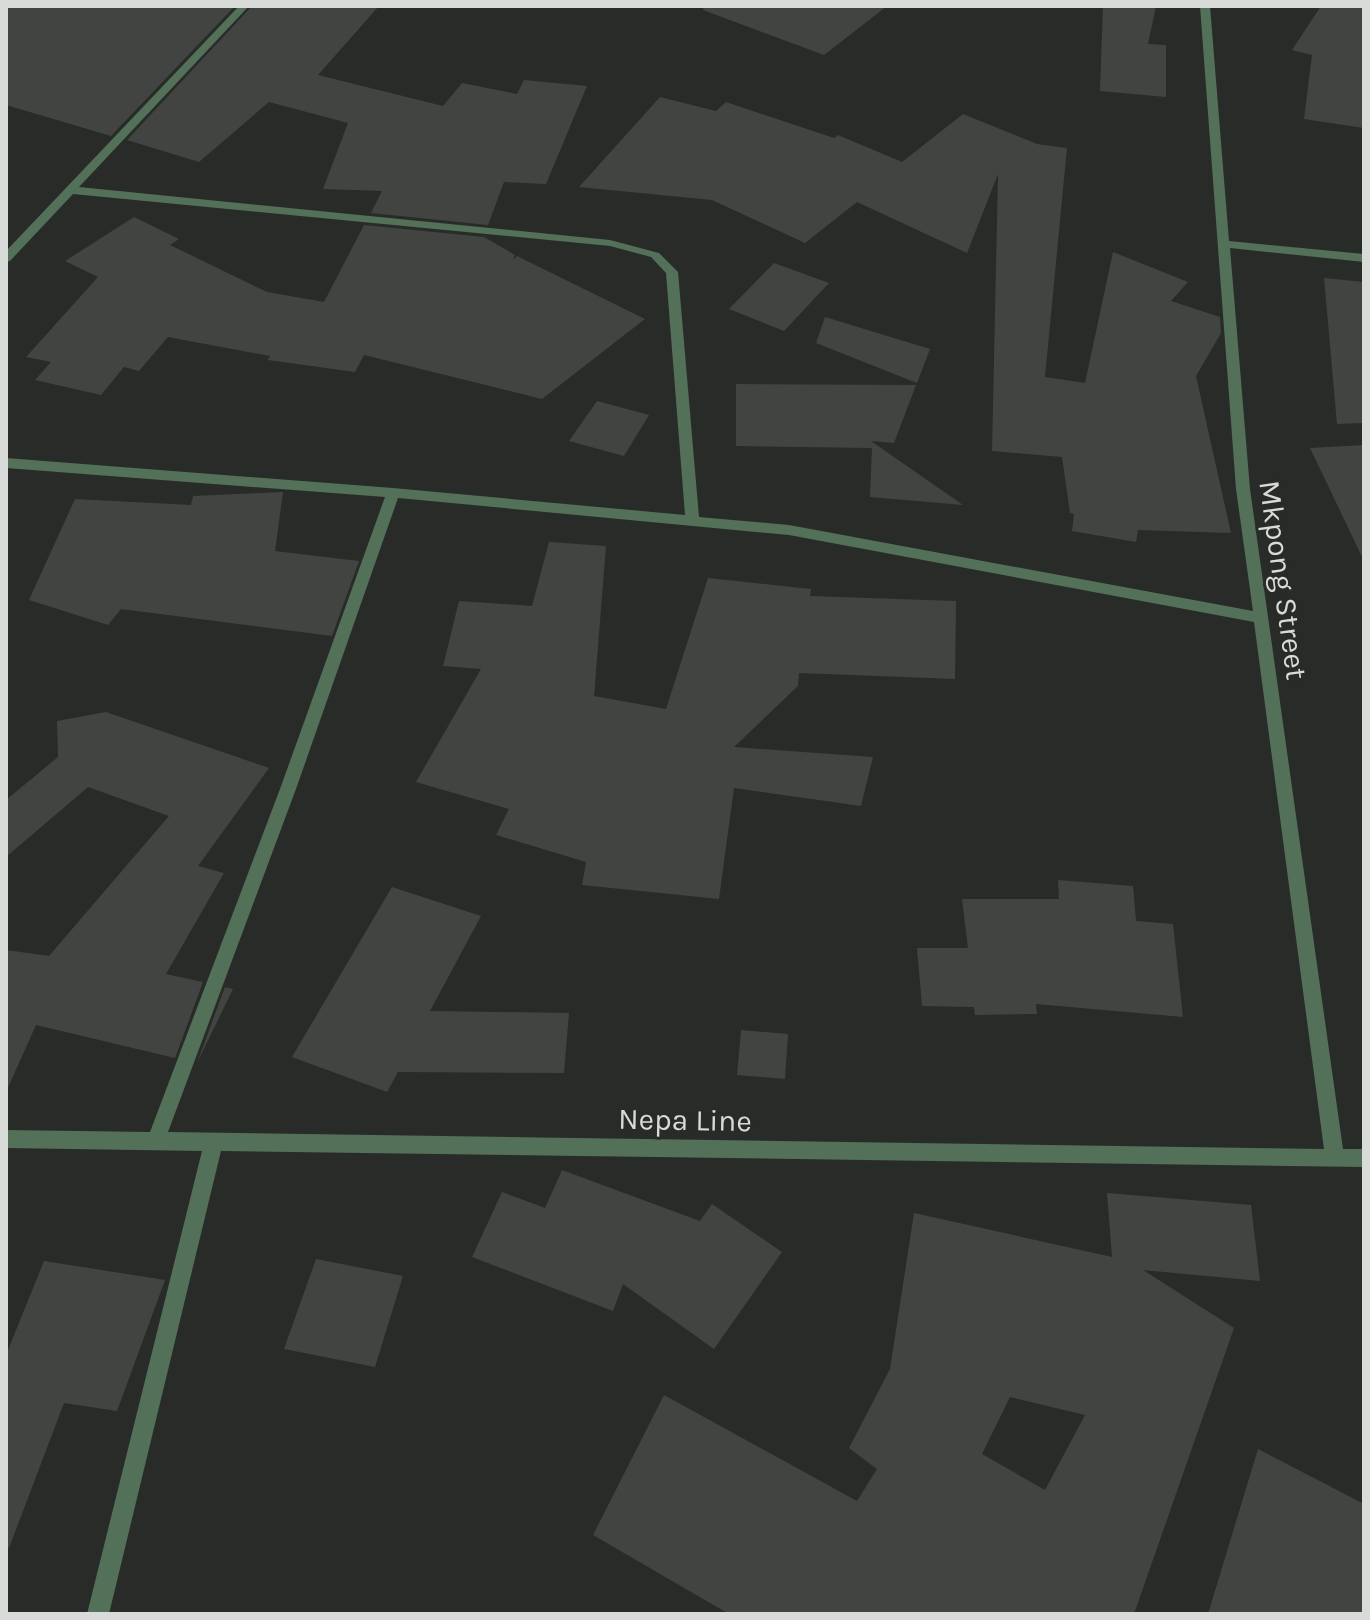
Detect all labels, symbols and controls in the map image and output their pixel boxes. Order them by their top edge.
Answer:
street label: Mkpong Street [1251,478,1315,682]
street label: Nepa Line [618,1101,752,1139]

